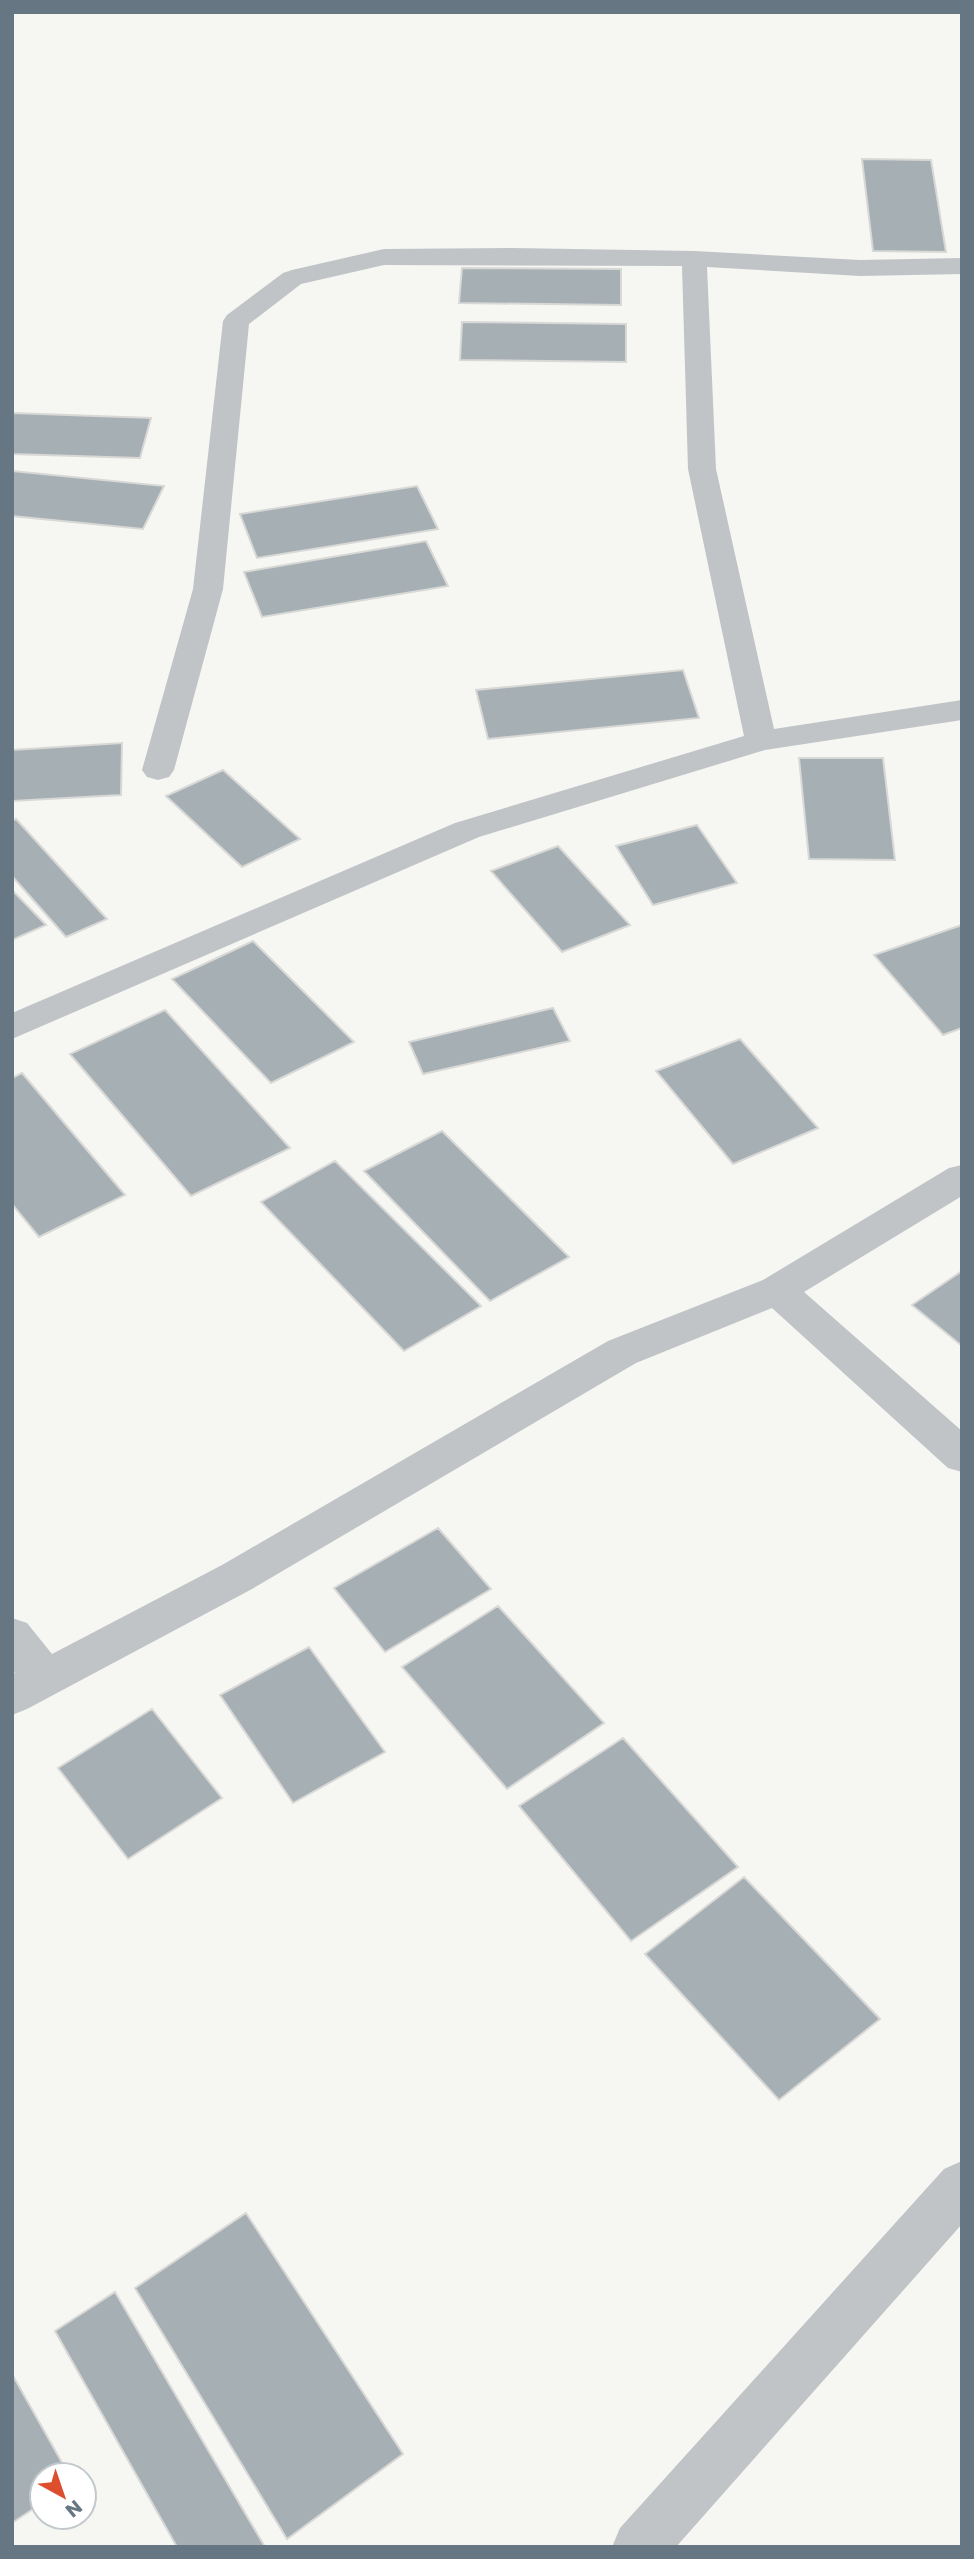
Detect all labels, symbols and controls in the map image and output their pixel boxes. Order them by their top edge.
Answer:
north arrow [28,2461,98,2531]
text: N [59,2494,88,2524]

